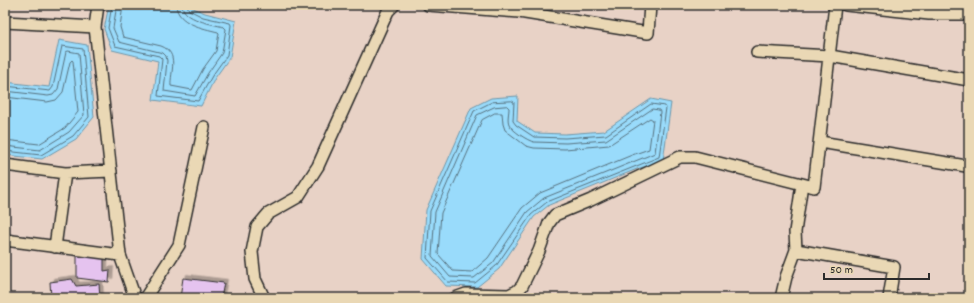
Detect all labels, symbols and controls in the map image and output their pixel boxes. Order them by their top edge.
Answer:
scale bar [824,255,929,281]
text: 50 m [830,262,853,279]

